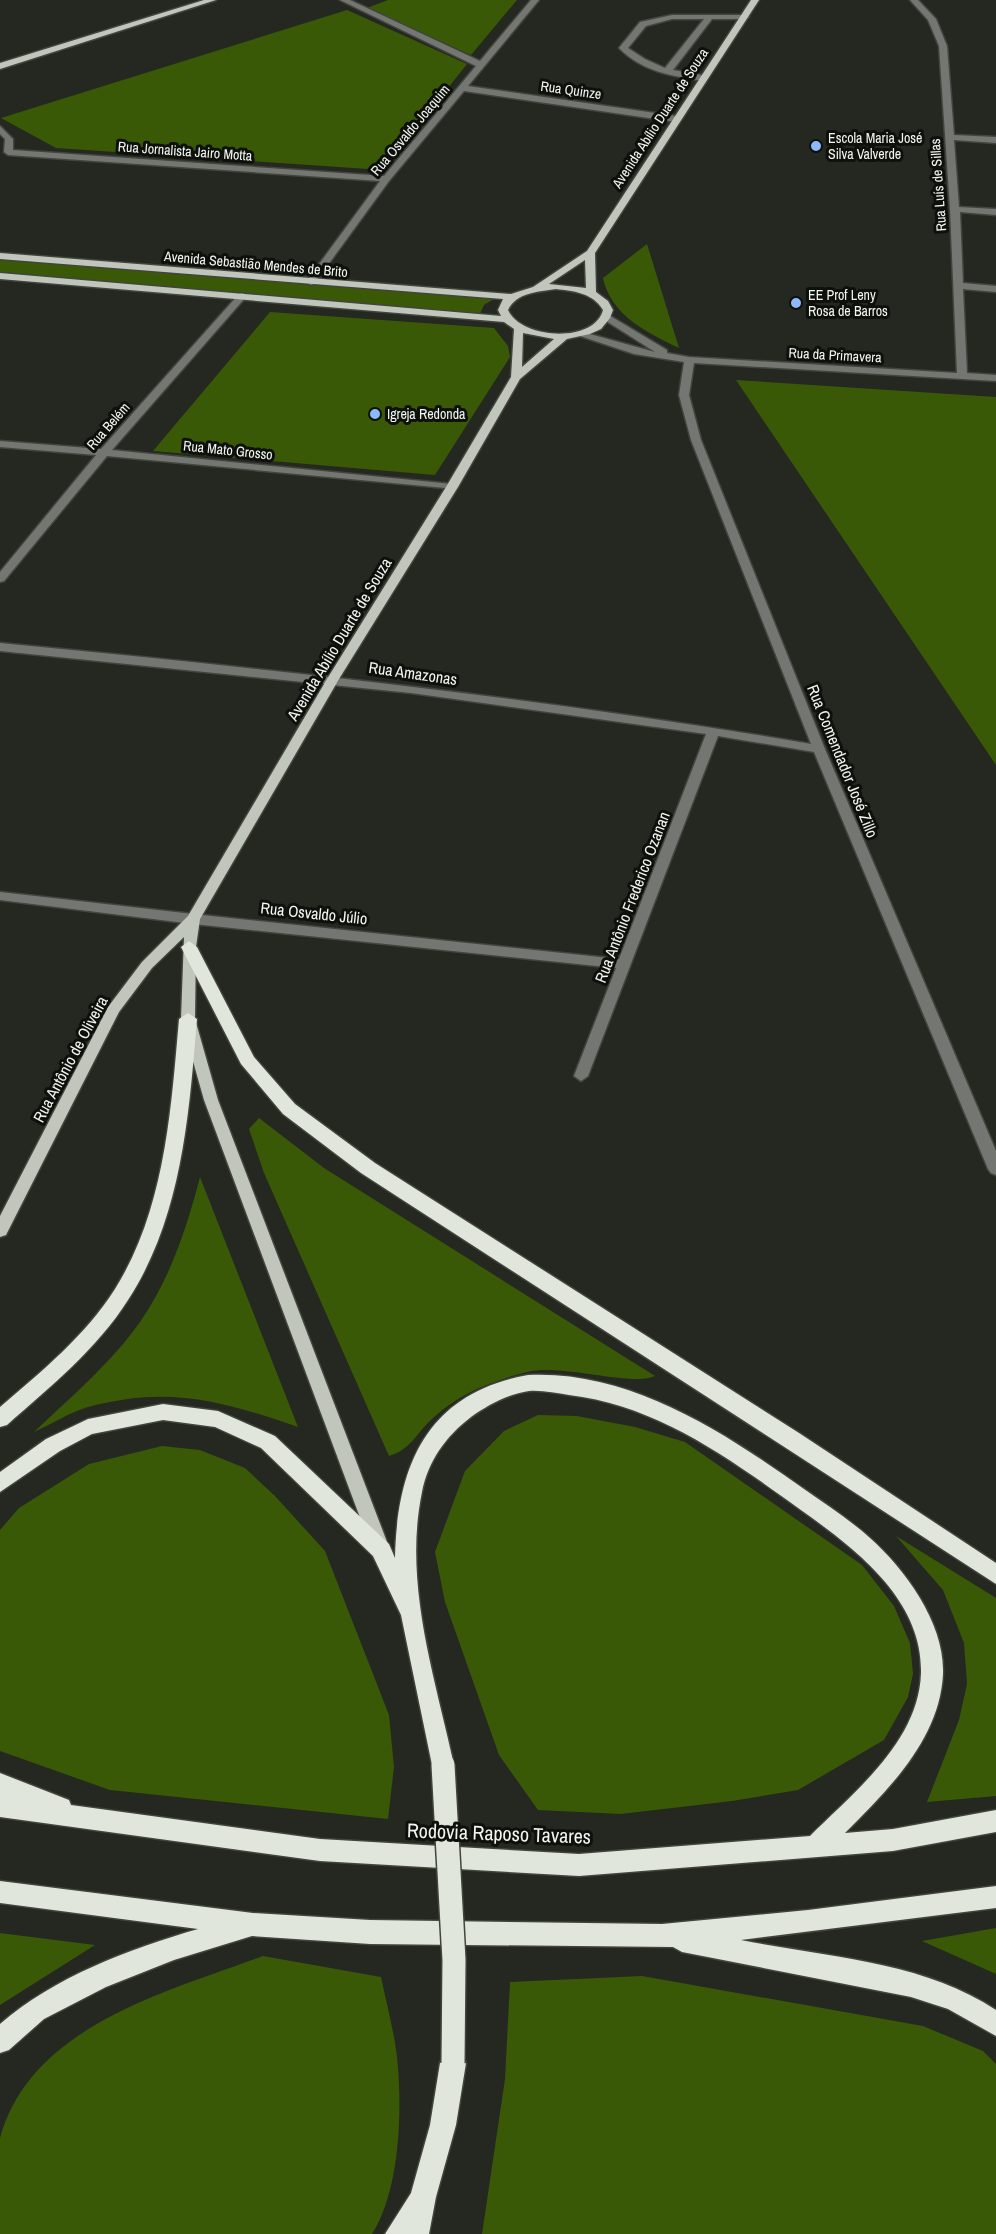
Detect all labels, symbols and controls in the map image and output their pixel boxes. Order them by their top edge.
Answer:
street label: Avenida Abílio Duarte de Souza [607,44,712,192]
street label: Rua Quinze [539,77,603,103]
street label: Rua Osvaldo Joaquim [367,81,453,179]
place label: Escola Maria José Silva Valverde [828,129,922,163]
street label: Rua Jornalista Jairo Motta [117,137,253,165]
street label: Rua Luís de Sillas [926,138,950,232]
marker: Escola Maria José Silva Valverde [809,139,823,153]
street label: Avenida Sebastião Mendes de Brito [162,247,349,281]
place label: EE Prof Leny Rosa de Barros [808,286,888,320]
marker: EE Prof Leny Rosa de Barros [789,296,803,310]
street label: Rua da Primavera [788,344,883,366]
street label: Rua Belém [83,399,133,453]
place label: Igreja Redonda [387,405,466,423]
marker: Igreja Redonda [368,407,382,421]
street label: Rua Mato Grosso [182,436,274,464]
street label: Avenida Abílio Duarte de Souza [281,553,397,725]
street label: Rua Amazonas [367,656,459,690]
street label: Rua Comendador José Zillo [802,681,884,841]
street label: Rua Antônio Frederico Ozanan [589,808,675,986]
street label: Rua Osvaldo Júlio [260,896,368,930]
street label: Rua Antônio de Oliveira [27,991,113,1126]
street label: Rodovia Raposo Tavares [406,1816,592,1850]

